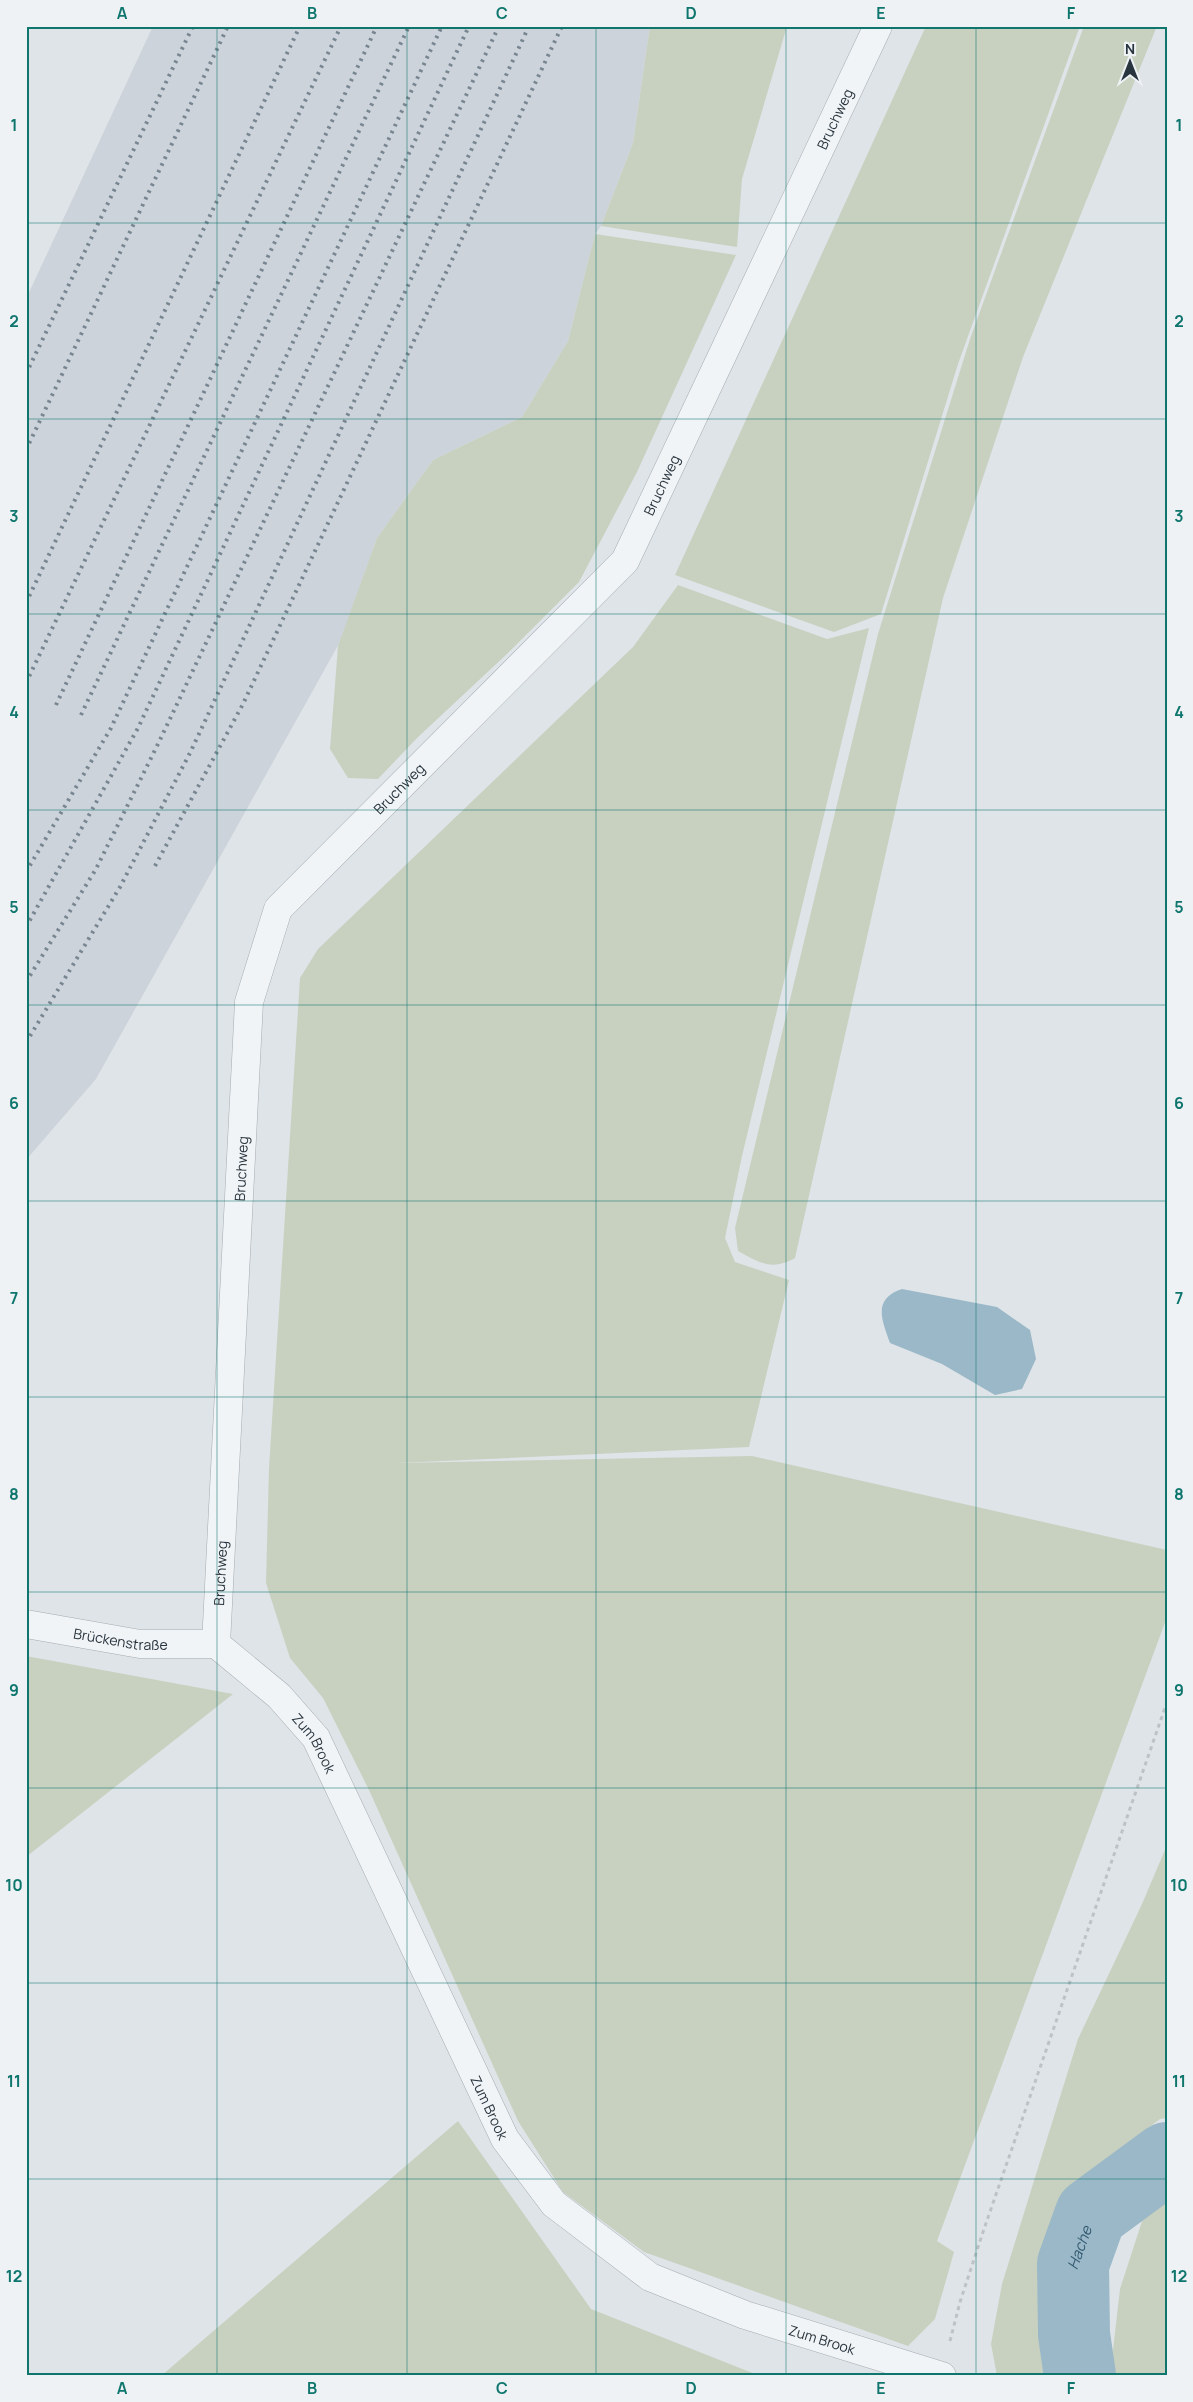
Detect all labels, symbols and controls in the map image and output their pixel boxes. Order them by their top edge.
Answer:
text: A [117,2,128,24]
text: B [307,2,317,24]
text: C [496,2,508,24]
text: D [685,2,697,24]
text: E [876,2,886,24]
text: F [1067,2,1076,24]
north arrow [1106,38,1156,88]
text: N [1125,39,1135,58]
street label: Bruchweg [812,85,857,152]
text: 1 [10,114,18,136]
text: 1 [1175,114,1183,136]
text: 2 [9,310,19,332]
text: 2 [1174,310,1184,332]
street label: Bruchweg [639,451,684,518]
text: 3 [9,505,19,527]
text: 3 [1174,505,1184,527]
text: 4 [9,701,19,723]
text: 4 [1174,701,1184,723]
street label: Bruchweg [369,758,428,818]
text: 5 [9,896,19,918]
text: 5 [1174,896,1184,918]
text: 6 [9,1092,19,1114]
text: 6 [1174,1092,1184,1114]
street label: Bruchweg [229,1136,252,1202]
text: 7 [10,1287,18,1309]
text: 7 [1175,1287,1183,1309]
text: 8 [9,1483,19,1505]
text: 8 [1174,1483,1184,1505]
street label: Bruchweg [208,1540,231,1606]
street label: Brückenstraße [72,1623,168,1654]
text: 9 [9,1679,19,1701]
text: 9 [1174,1679,1184,1701]
street label: Zum Brook [288,1708,341,1777]
text: 10 [5,1874,23,1896]
text: 10 [1170,1874,1188,1896]
text: 11 [7,2070,21,2092]
text: 11 [1172,2070,1186,2092]
street label: Zum Brook [467,2072,514,2143]
water label: Hache [1062,2222,1097,2272]
text: 12 [6,2265,22,2287]
text: 12 [1171,2265,1187,2287]
street label: Zum Brook [786,2320,859,2358]
text: A [117,2377,128,2399]
text: B [307,2377,317,2399]
text: C [496,2377,508,2399]
text: D [685,2377,697,2399]
text: E [876,2377,886,2399]
text: F [1067,2377,1076,2399]

